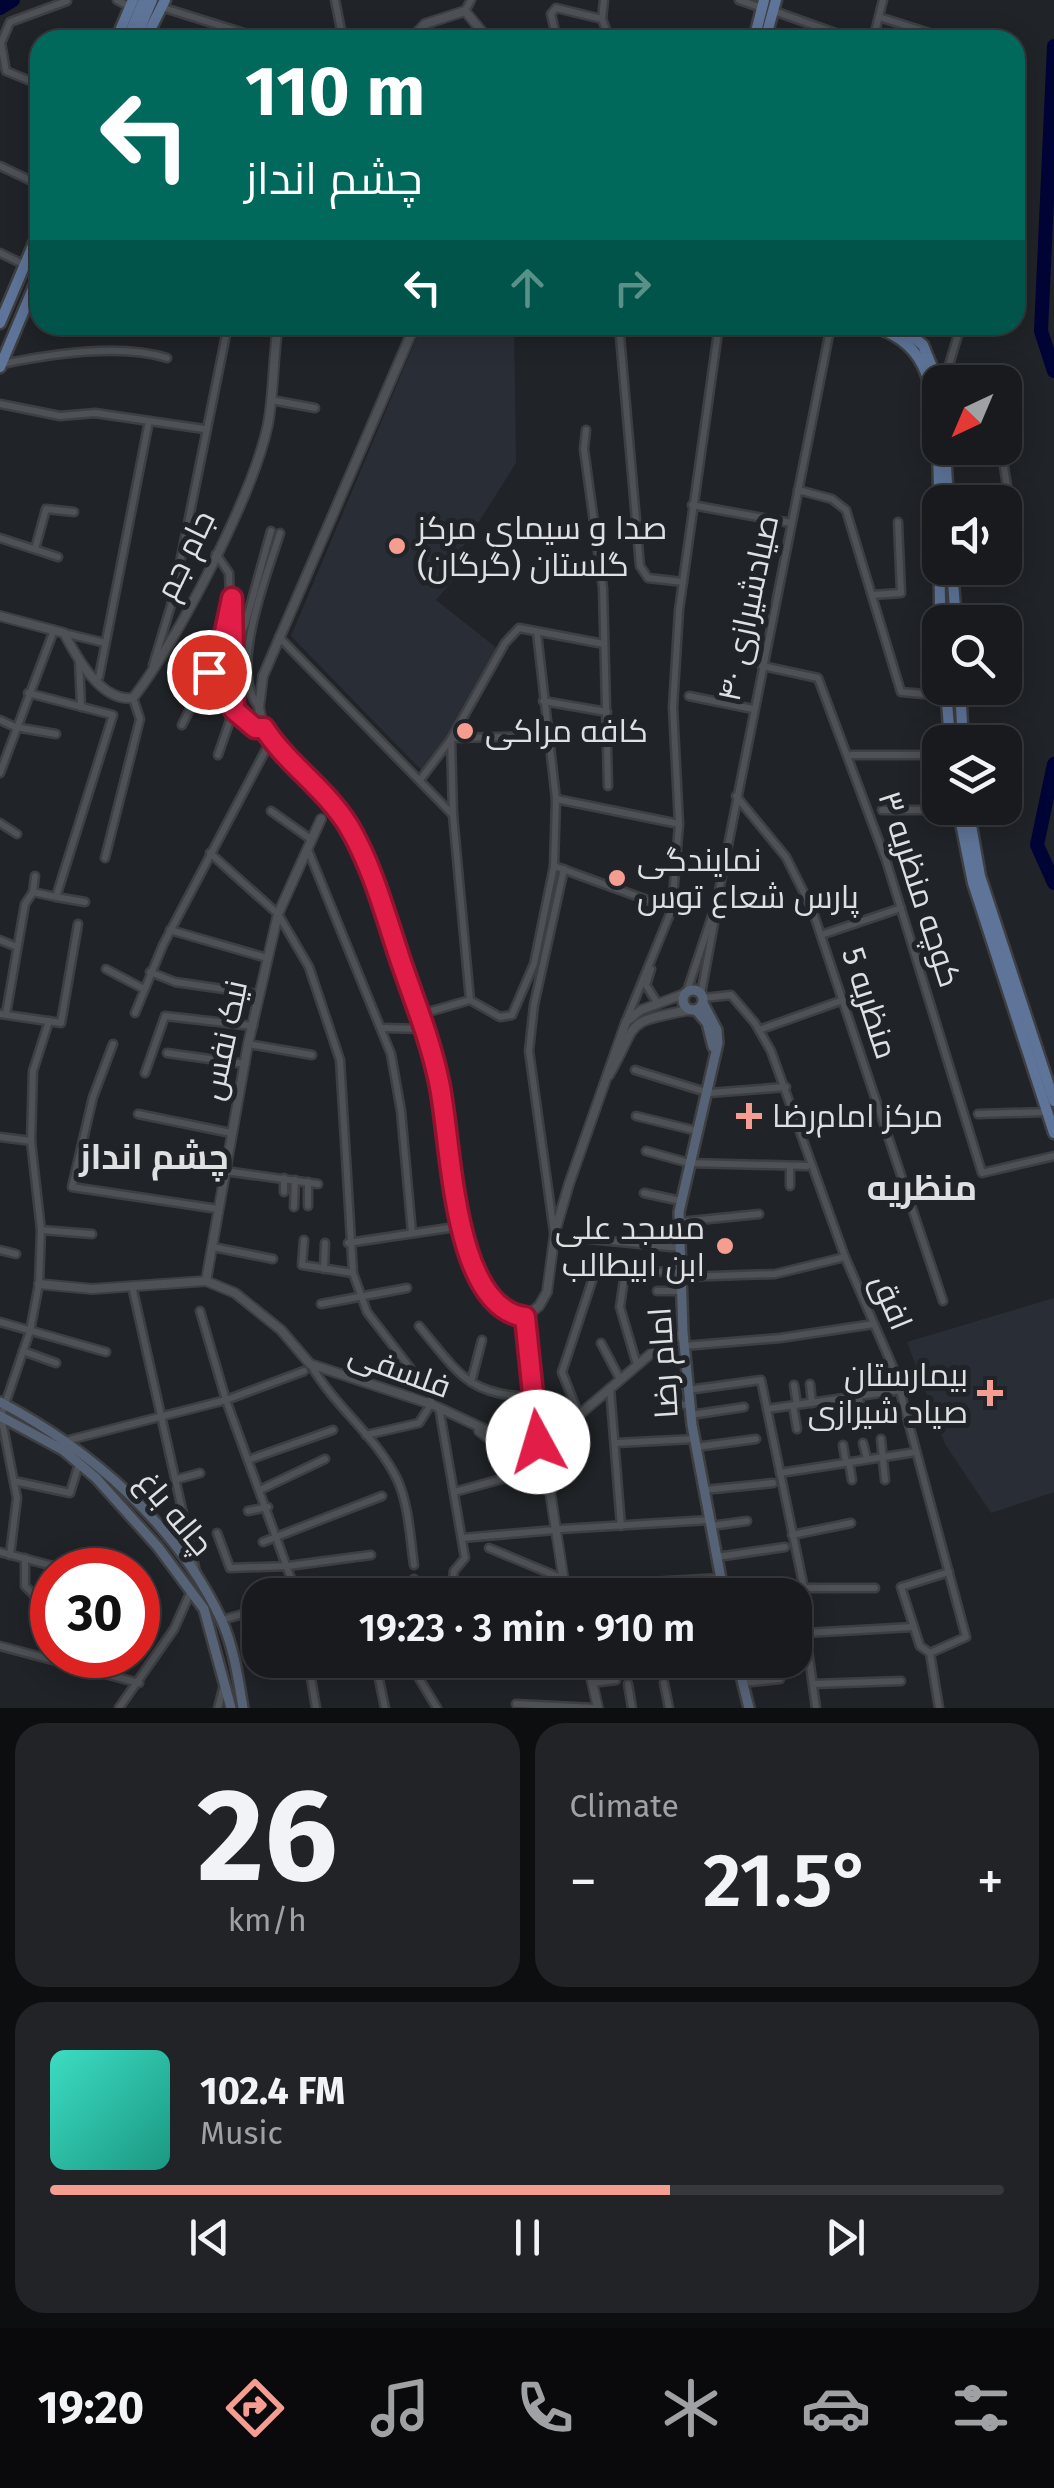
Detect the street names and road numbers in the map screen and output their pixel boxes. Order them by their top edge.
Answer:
street label: جام جم [147,504,226,607]
street label: ۴۰ صیادشیرازی [710,511,786,705]
street label: کوچه منظریه ۳ [869,786,970,992]
street label: منظریه 5 [834,942,906,1064]
street label: نیک نفس [193,977,255,1103]
street label: افق [863,1268,921,1336]
street label: امام رضا [640,1306,689,1420]
street label: فلسفی [344,1334,456,1406]
street label: چاله باغ [126,1463,221,1565]

